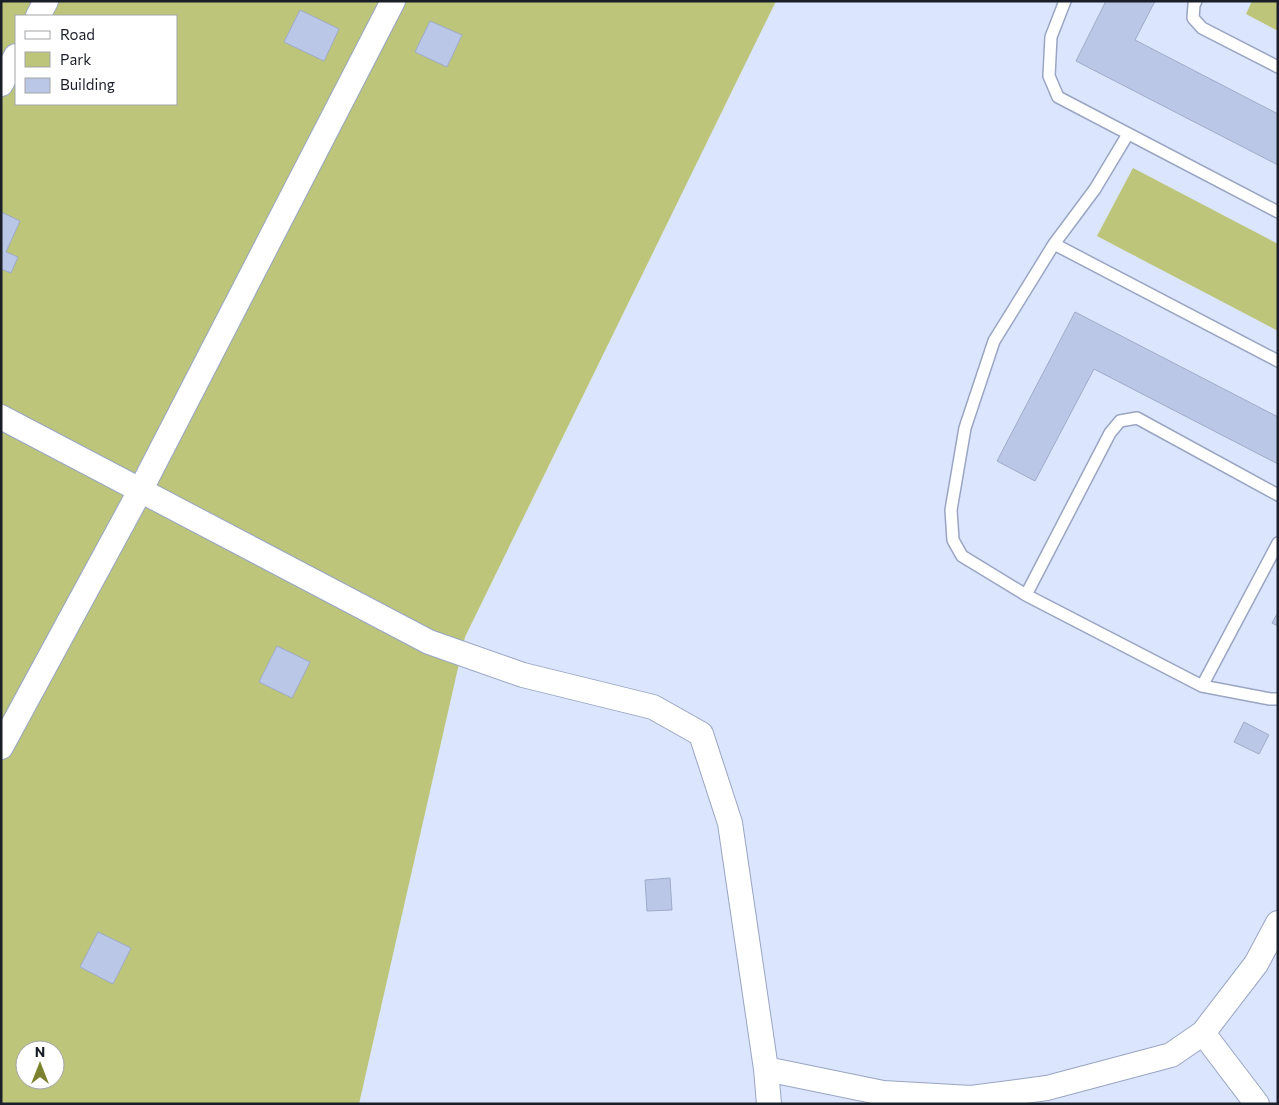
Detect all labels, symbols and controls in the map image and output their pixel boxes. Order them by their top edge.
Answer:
legend [15,15,178,105]
text: Road [60,25,95,43]
text: Park [60,50,91,68]
text: Building [60,75,115,93]
north arrow [15,1040,65,1090]
text: N [35,1043,45,1060]

